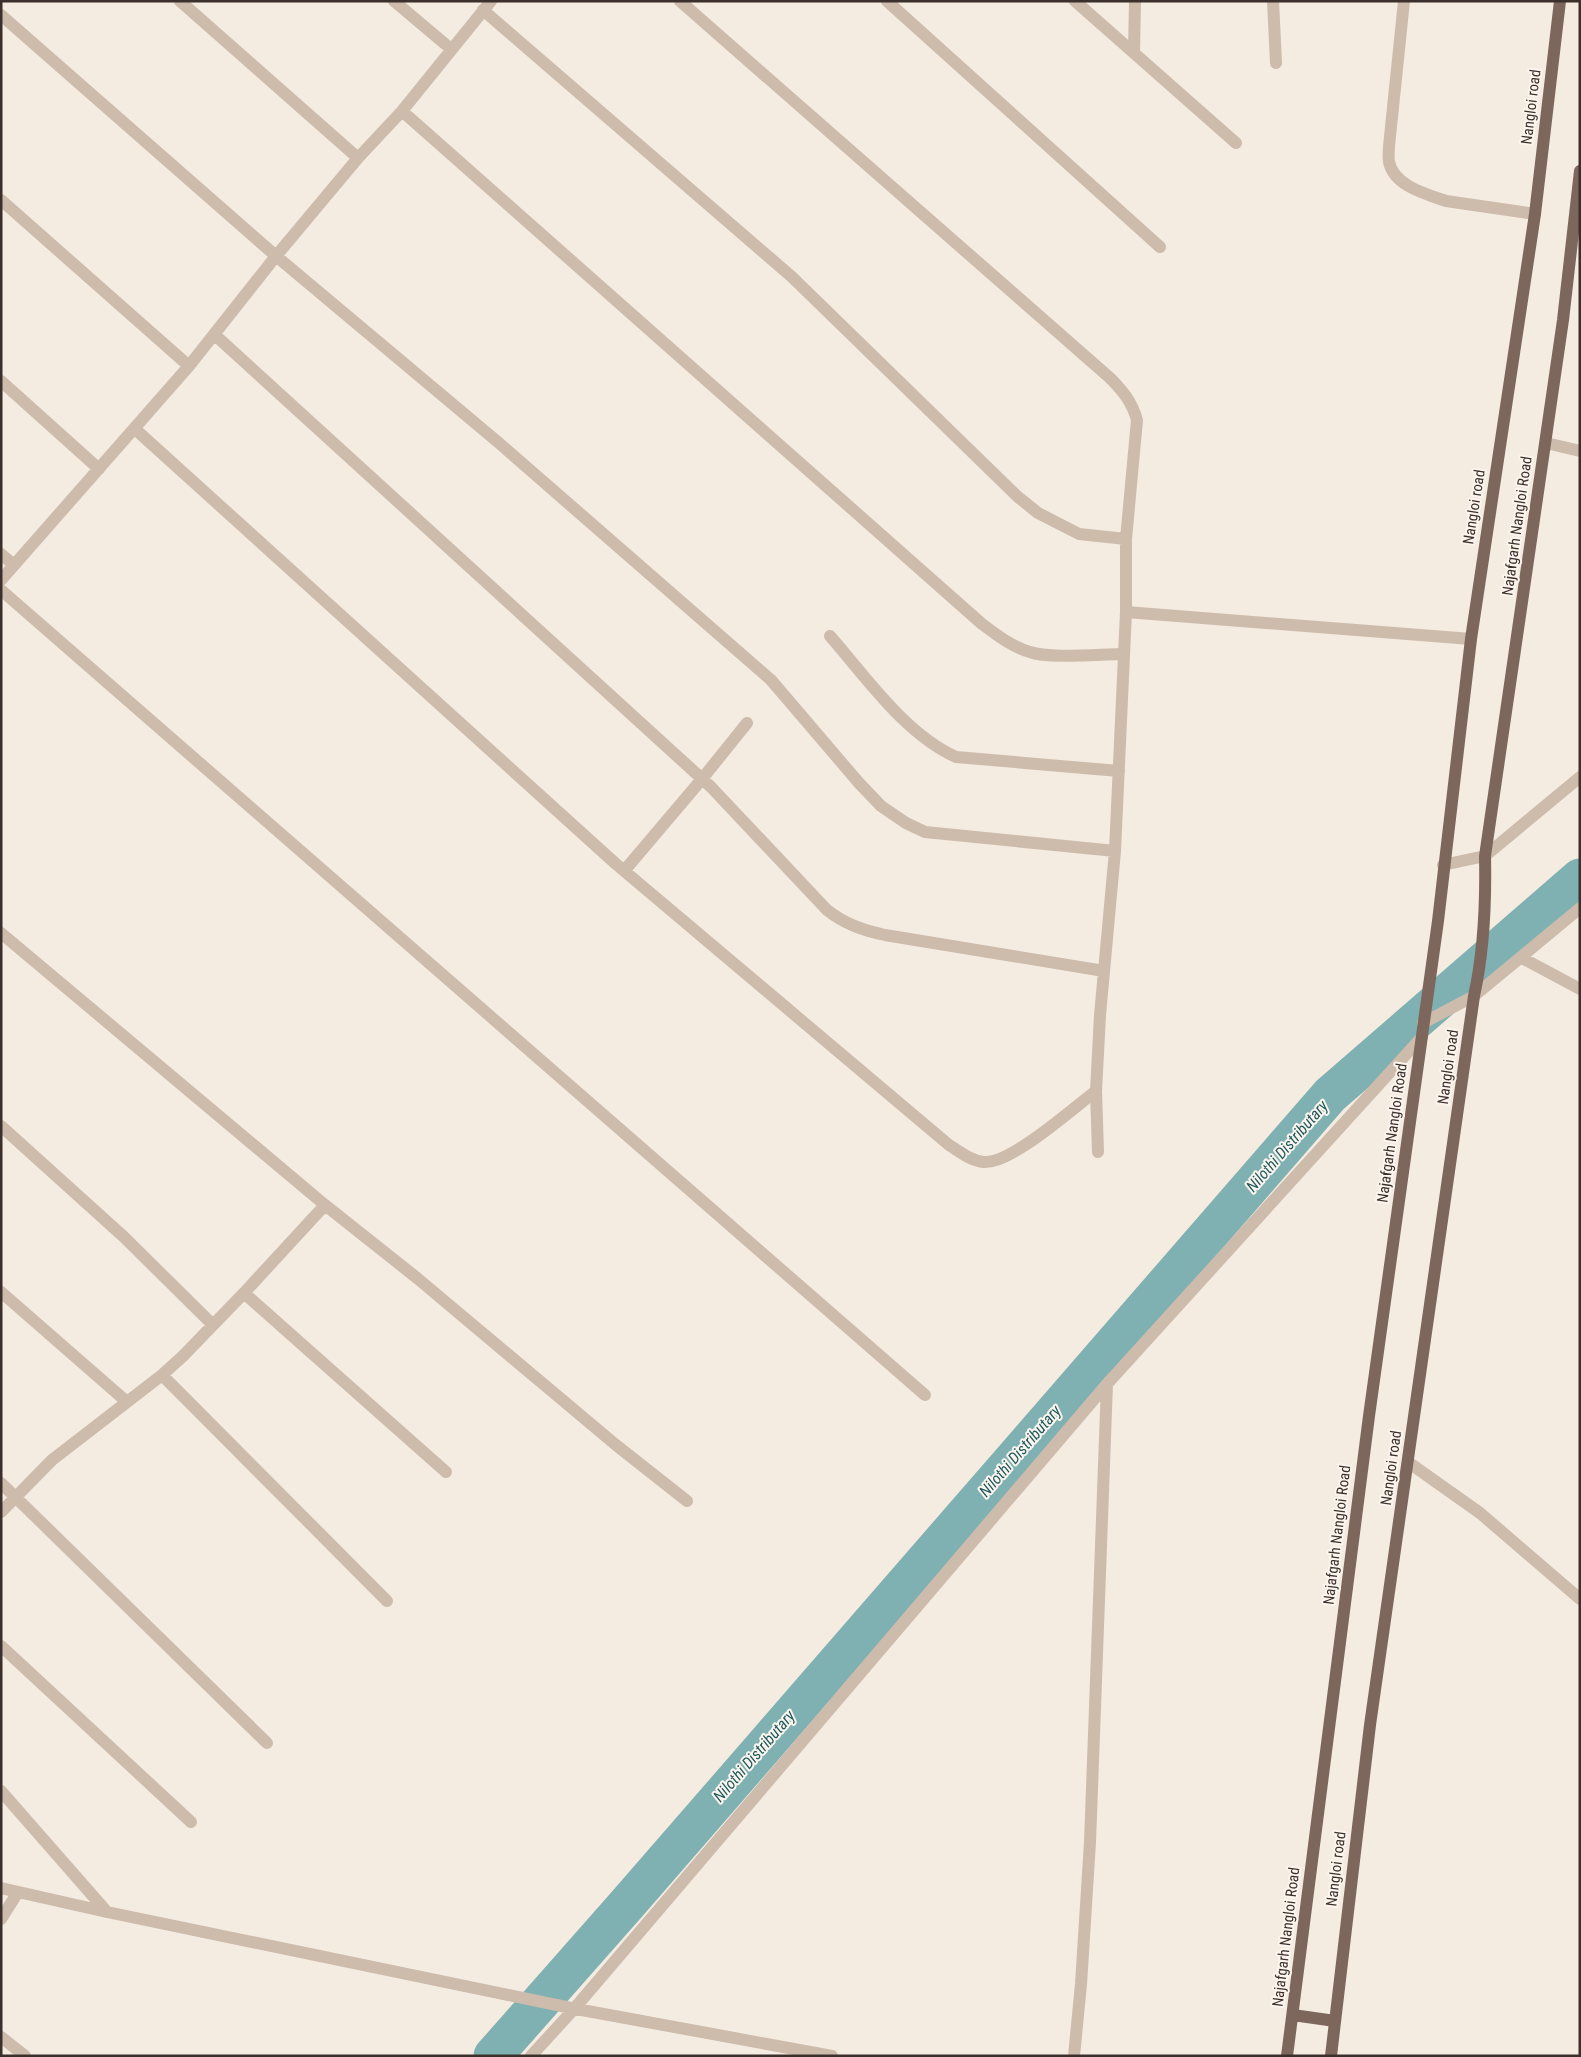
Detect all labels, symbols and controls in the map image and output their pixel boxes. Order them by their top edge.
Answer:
street label: Nangloi road [1517,68,1545,146]
street label: Najafgarh Nangloi Road [1498,455,1536,597]
street label: Nangloi road [1459,468,1489,546]
street label: Nangloi road [1434,1028,1462,1106]
street label: Najafgarh Nangloi Road [1373,1062,1411,1204]
water label: Nilothi Distributary [1242,1096,1332,1196]
water label: Nilothi Distributary [975,1401,1065,1501]
street label: Nangloi road [1377,1429,1405,1507]
street label: Najafgarh Nangloi Road [1320,1464,1354,1606]
water label: Nilothi Distributary [709,1706,799,1806]
street label: Nangloi road [1322,1830,1350,1908]
street label: Najafgarh Nangloi Road [1269,1866,1303,2008]

